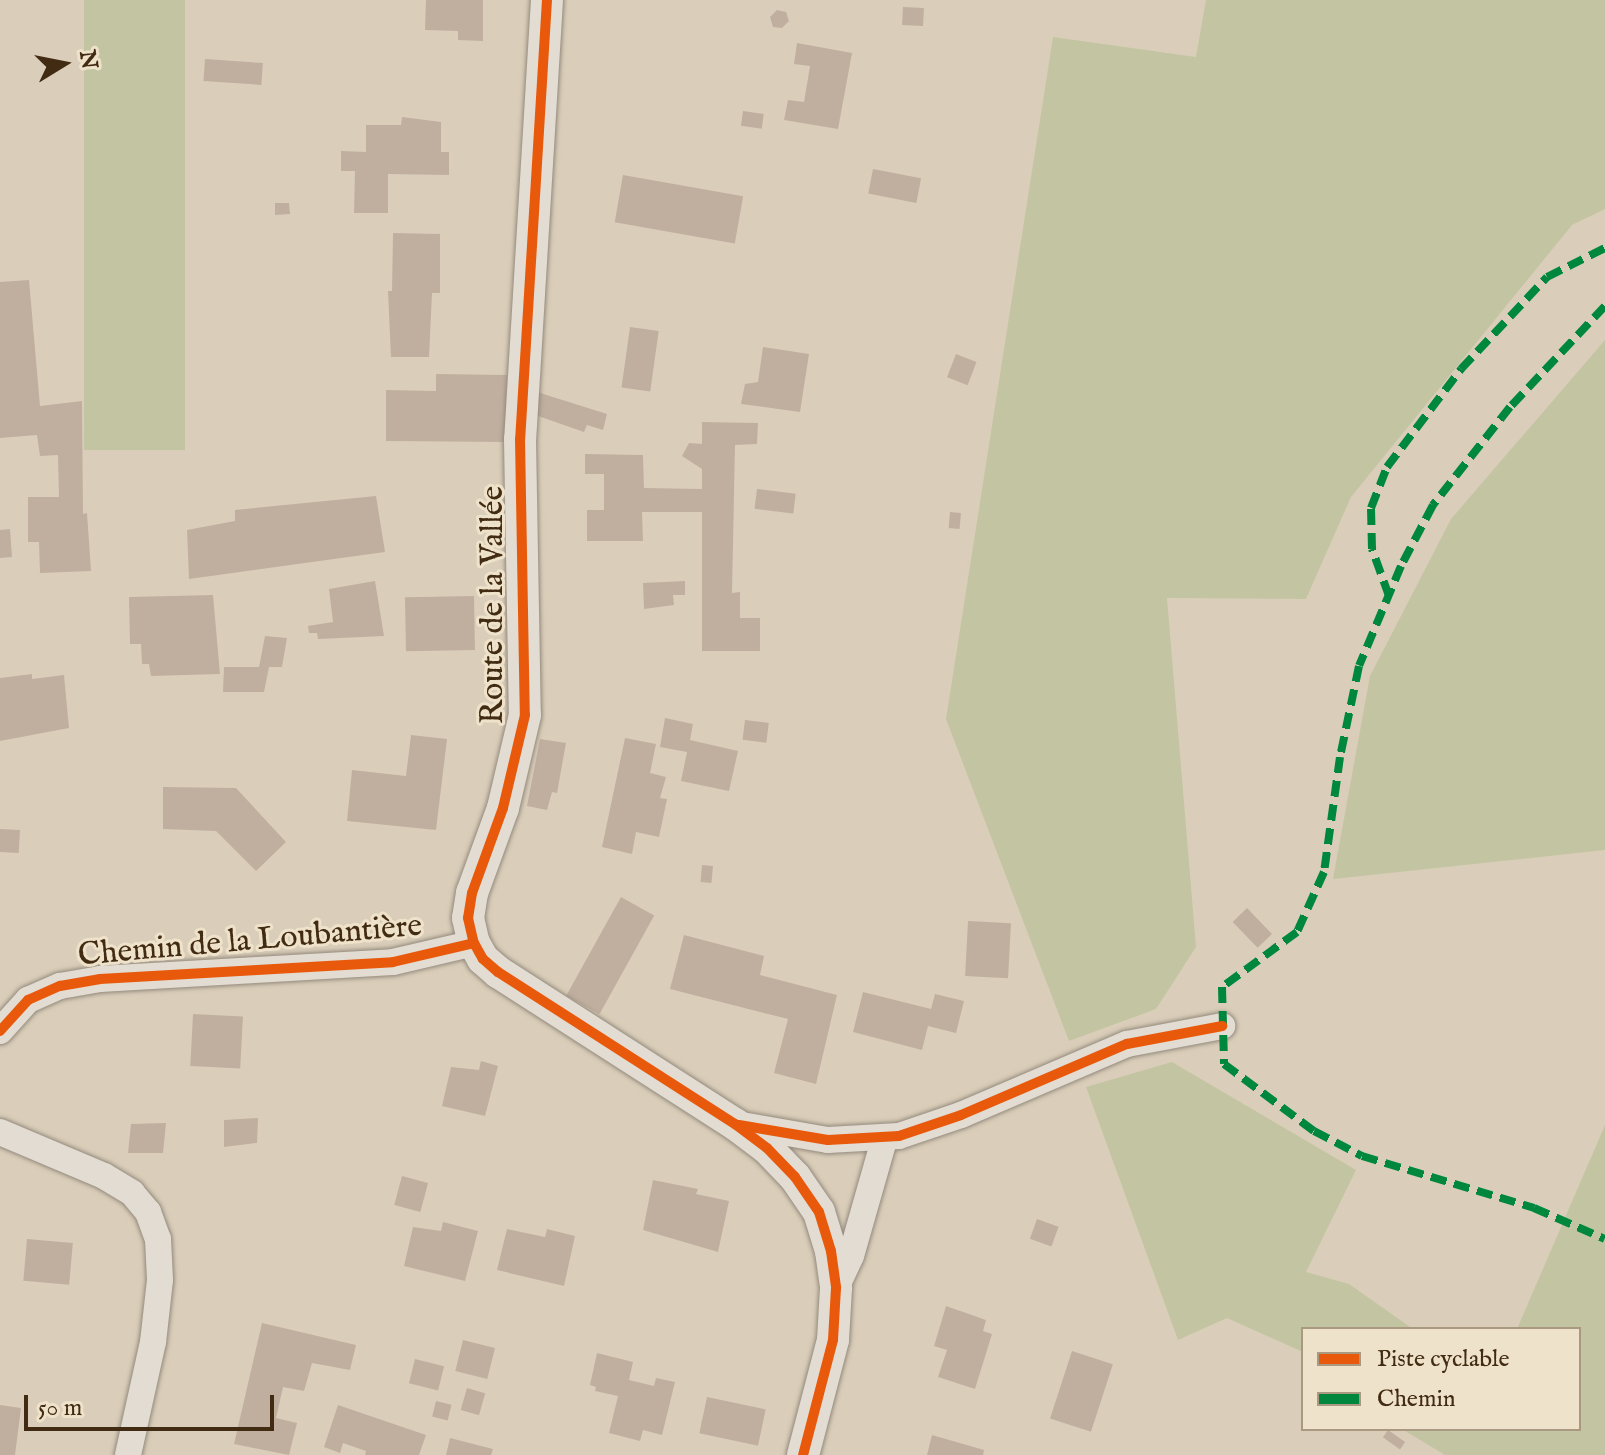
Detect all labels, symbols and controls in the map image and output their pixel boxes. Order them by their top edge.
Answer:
north arrow [24,24,104,104]
text: N [72,48,103,72]
street label: Route de la Vallée [475,486,513,724]
street label: Chemin de la Loubantière [76,908,424,976]
legend [1301,1327,1581,1431]
text: Piste cyclable [1377,1344,1509,1375]
scale bar [28,1379,278,1429]
text: Chemin [1377,1384,1456,1415]
text: 50 m [38,1393,82,1424]

